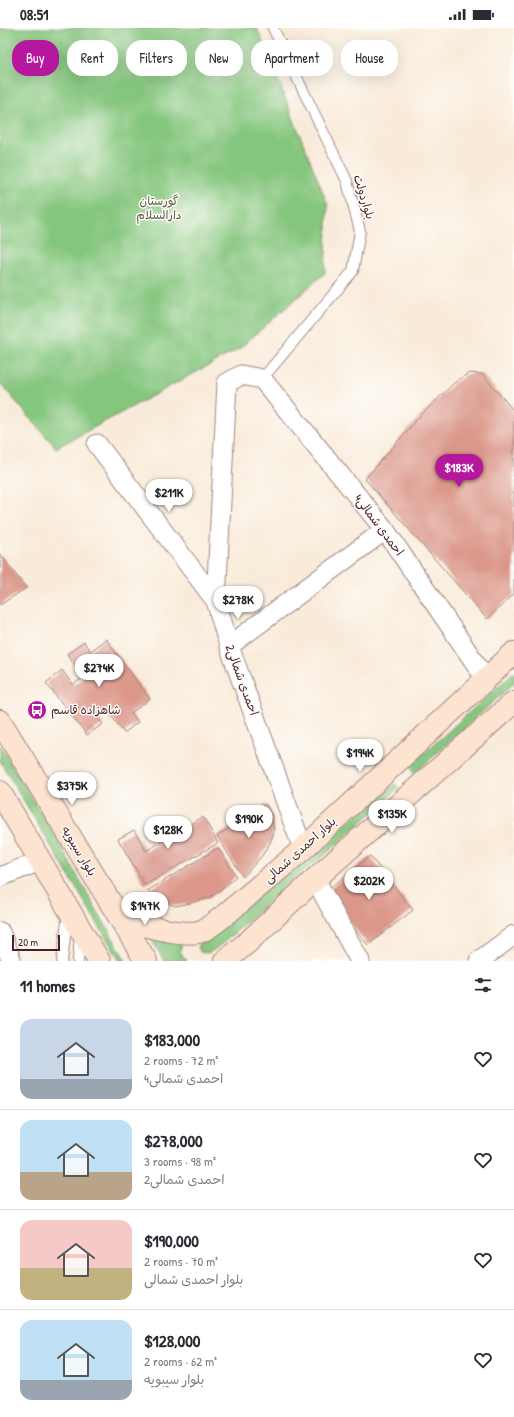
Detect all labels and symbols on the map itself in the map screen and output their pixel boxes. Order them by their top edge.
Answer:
street label: بلواردولت [350,172,379,221]
park label: گورستان دارالسلام [136,192,182,224]
pin: $183K [431,454,487,488]
pin: $211K [141,479,197,513]
street label: 4احمدی شمالی [351,490,408,559]
pin: $278K [210,586,266,620]
street label: 2احمدی شمالی [222,642,263,718]
pin: $274K [71,654,127,688]
bus stop icon: شاهزاده قاسم [26,699,48,721]
place label: شاهزاده قاسم [51,701,121,719]
pin: $194K [332,739,388,773]
pin: $375K [44,772,100,806]
pin: $135K [364,800,420,834]
pin: $190K [221,805,277,839]
street label: بلوار احمدی شمالی [260,813,339,887]
pin: $128K [140,816,196,850]
street label: بلوار سیبویه [58,823,101,879]
pin: $202K [341,867,397,901]
pin: $147K [117,892,173,926]
scale bar [12,933,60,952]

